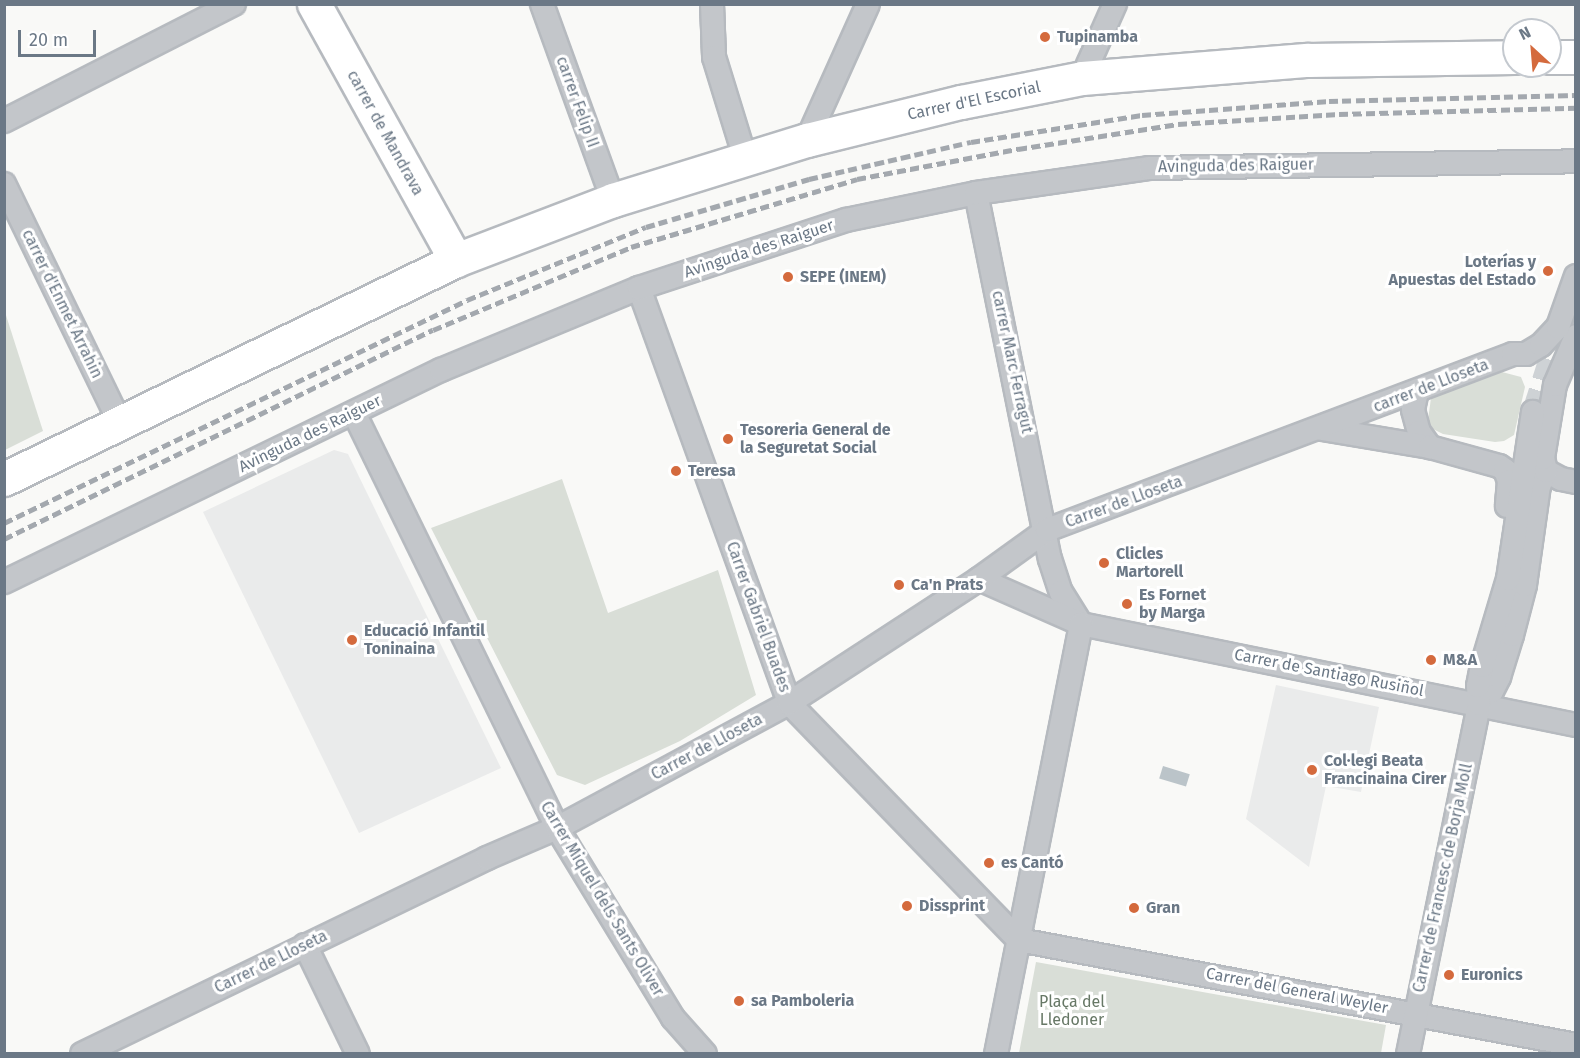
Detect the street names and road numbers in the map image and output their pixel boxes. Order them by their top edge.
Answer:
street label: carrer Felip II [552,54,602,150]
street label: carrer de Mandrava [343,67,427,199]
street label: Carrer d'El Escorial [906,78,1042,124]
street label: Avinguda des Raiguer [1158,155,1314,177]
street label: Avinguda des Raiguer [682,216,836,282]
street label: carrer d'Enmet Arrahin [18,226,106,382]
street label: carrer Marc Ferragut [987,289,1037,435]
street label: carrer de Lloseta [1371,355,1491,417]
street label: Avinguda des Raiguer [236,391,384,477]
street label: Carrer de Lloseta [1063,472,1185,532]
street label: Carrer Gabriel Buades [722,539,794,695]
street label: Carrer de Santiago Rusiñol [1233,645,1425,701]
street label: Carrer de Lloseta [648,710,766,784]
street label: Carrer de Francesc de Borja Moll [1409,762,1477,994]
street label: Carrer Miquel dels Sants Oliver [536,798,668,1000]
street label: Carrer de Lloseta [211,926,331,998]
street label: Carrer del General Weyler [1204,964,1390,1018]

